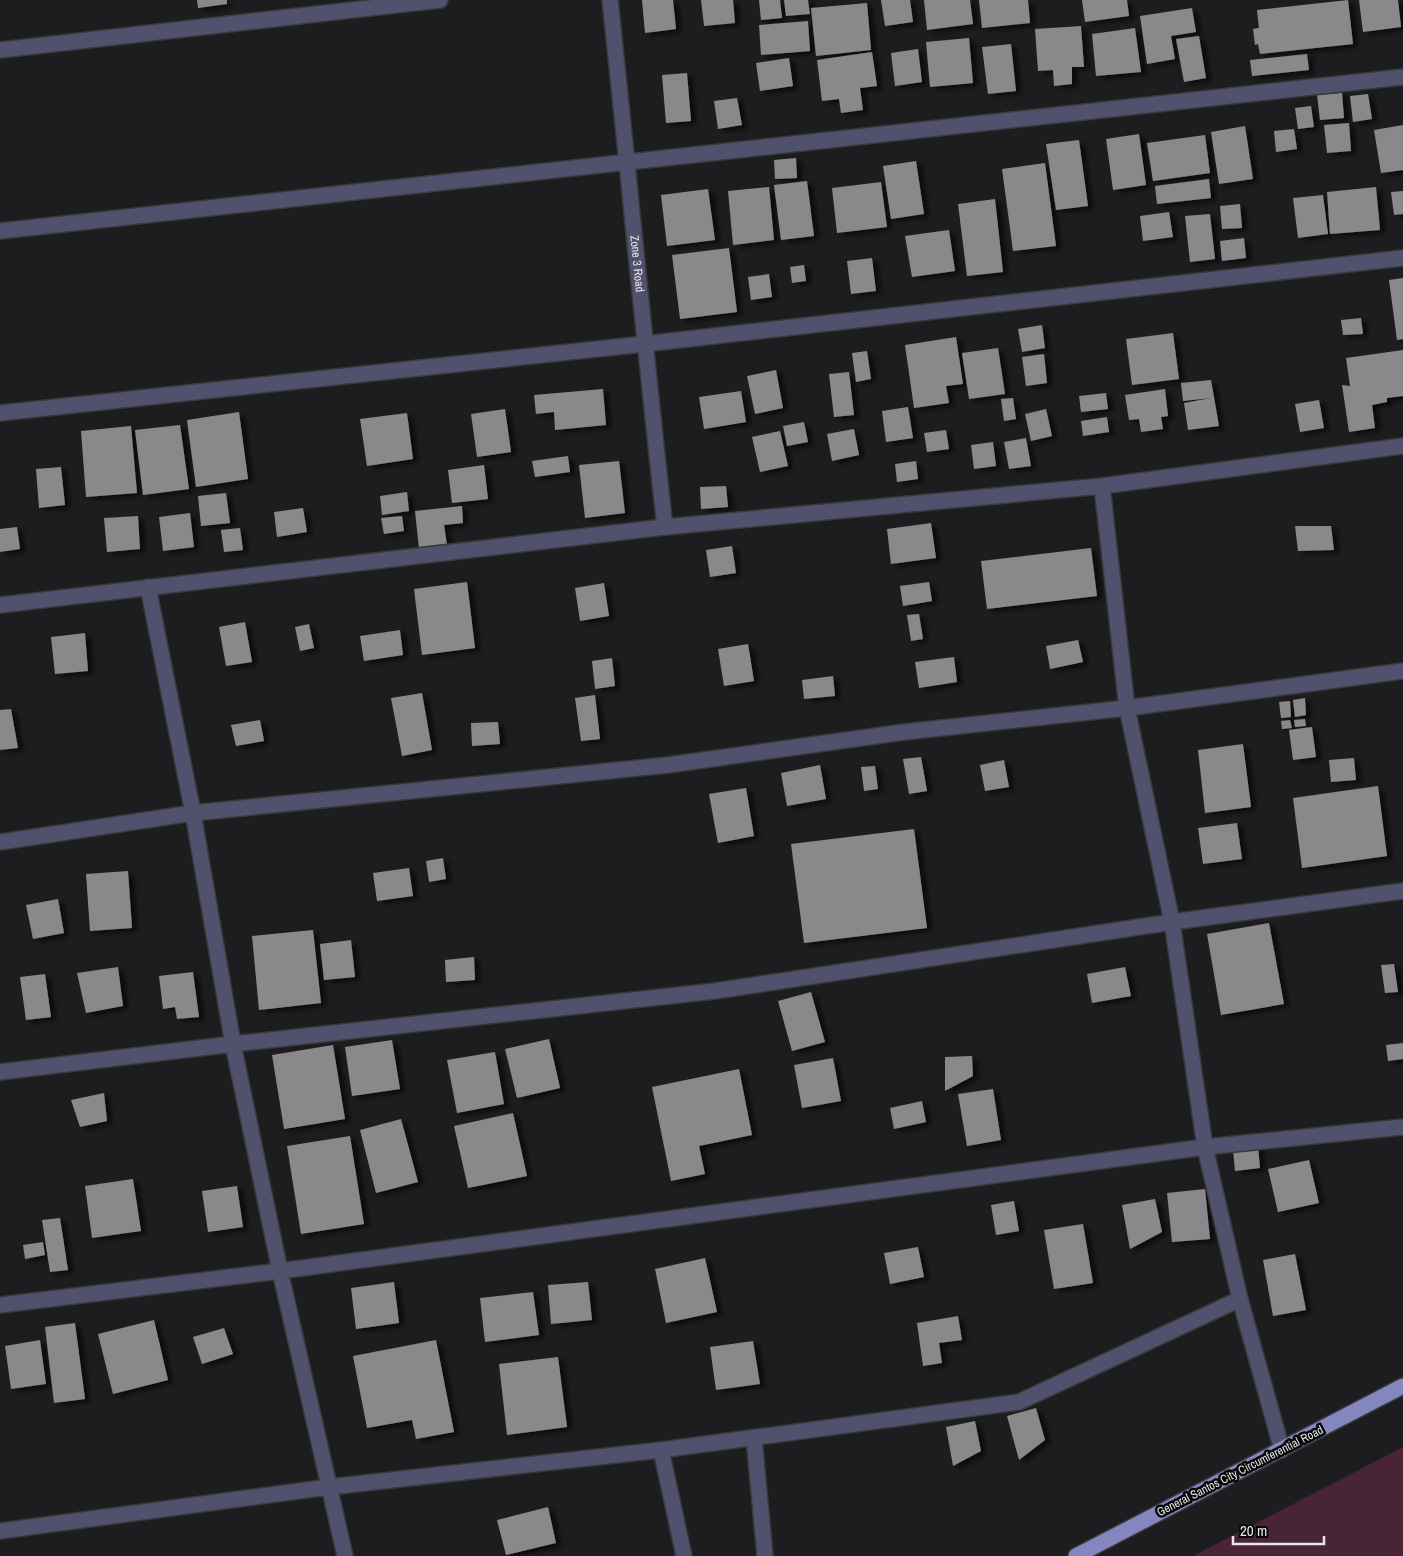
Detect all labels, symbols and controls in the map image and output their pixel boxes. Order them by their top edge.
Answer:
street label: Zone 3 Road [626,234,648,293]
street label: General Santos City Circumferential Road [1154,1422,1326,1520]
scale bar [1233,1514,1324,1546]
text: 20 m [1240,1520,1267,1541]

